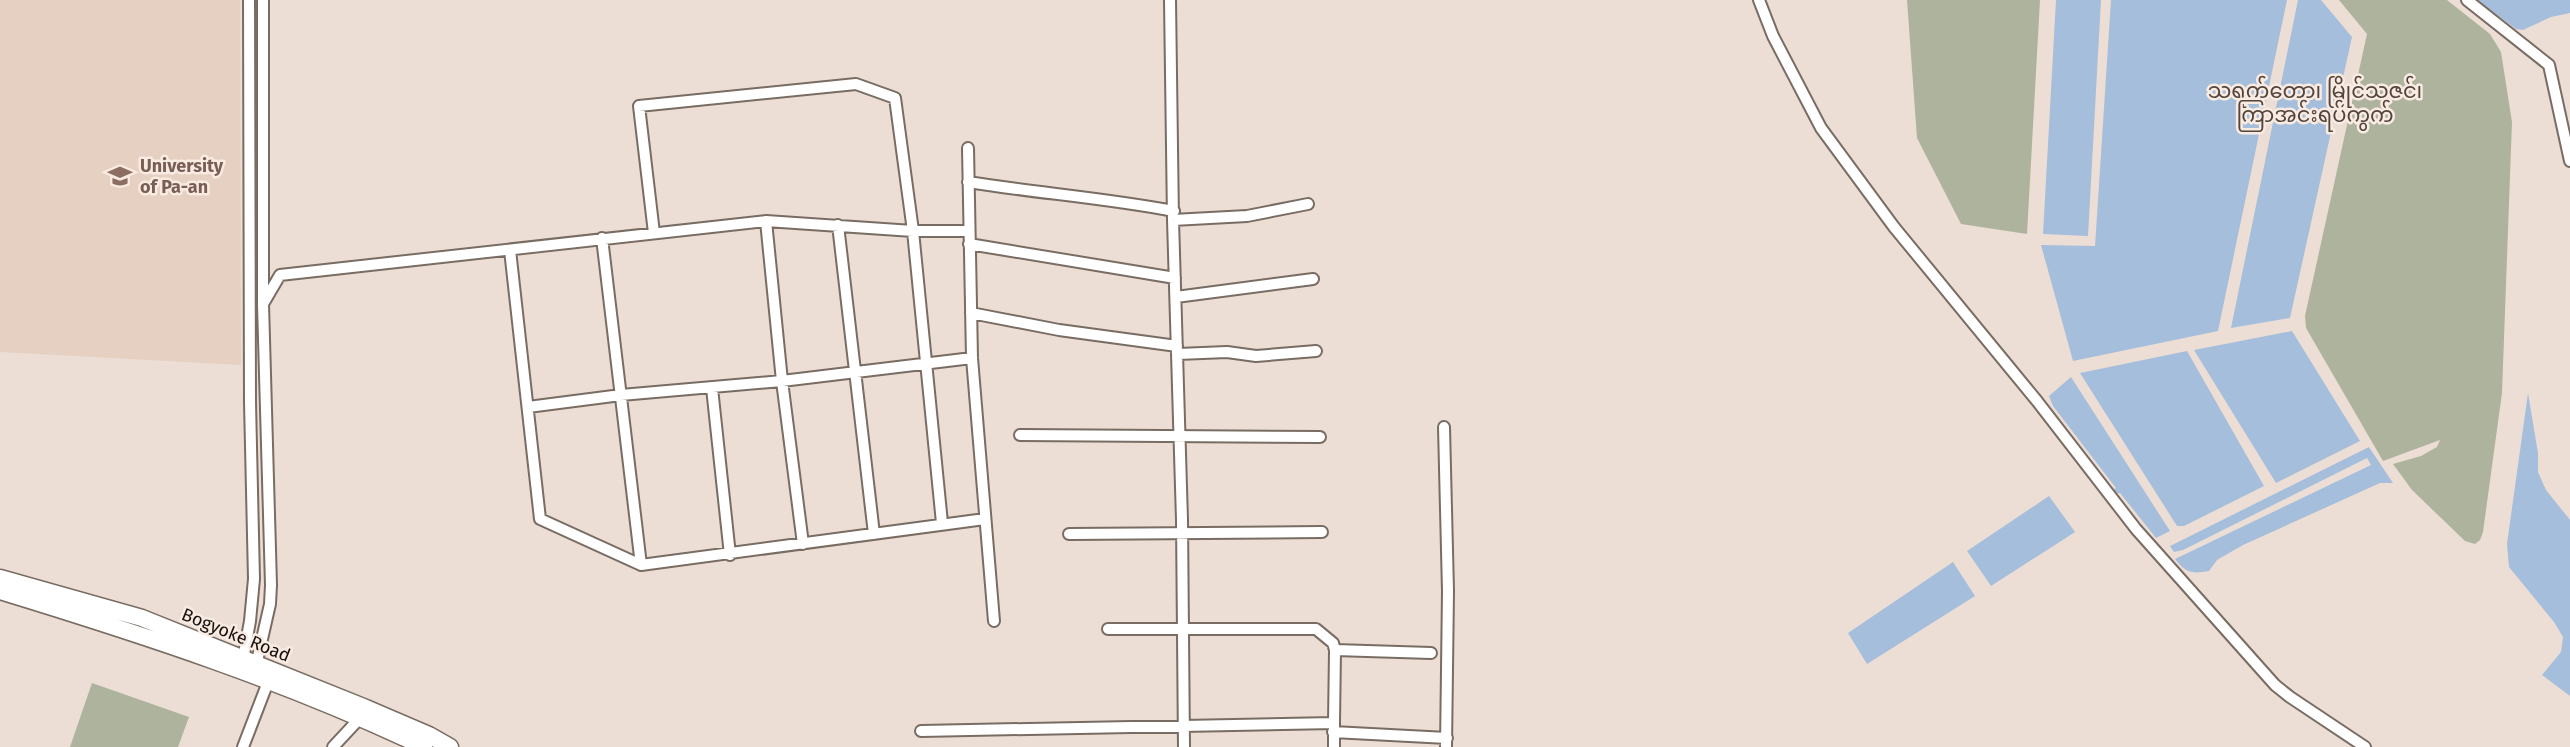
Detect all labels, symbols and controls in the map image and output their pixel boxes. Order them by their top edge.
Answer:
district label: သရက်တော၊ မြိုင်သဇင်၊ ကြာအင်းရပ်ကွက် [2208,75,2422,132]
place label: University of Pa-an [140,155,224,198]
school or university icon: University of Pa-an [106,162,134,190]
street label: Bogyoke Road [178,603,294,667]

